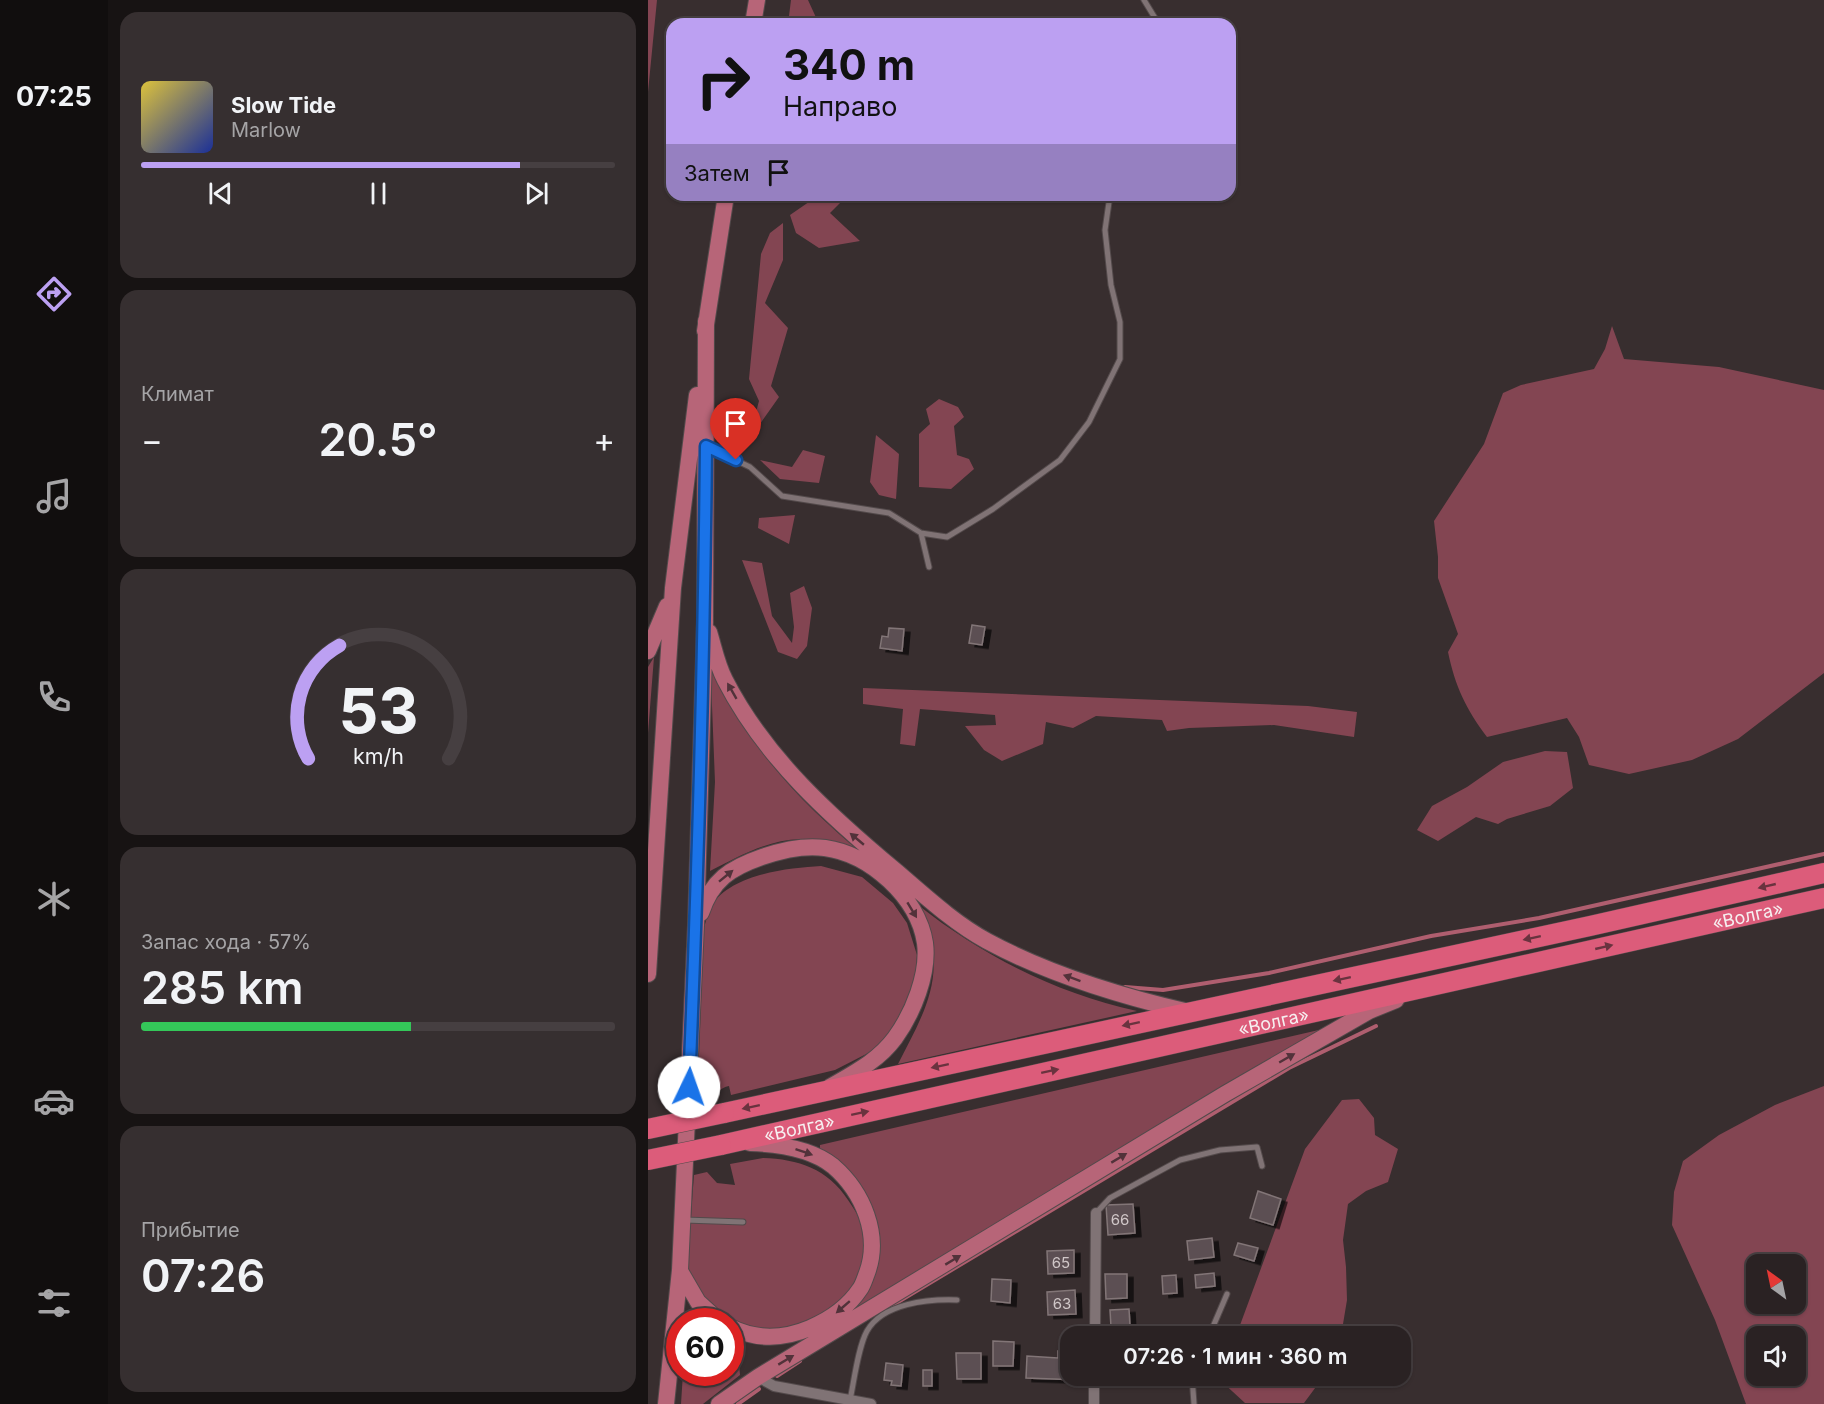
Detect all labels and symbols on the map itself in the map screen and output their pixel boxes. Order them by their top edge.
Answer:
pin [710,398,761,460]
one-way arrow [726,683,737,699]
one-way arrow [850,833,865,846]
one-way arrow [718,870,733,882]
one-way arrow [1757,882,1776,891]
street label: «Волга» [1710,897,1785,933]
one-way arrow [906,902,917,918]
one-way arrow [1523,934,1542,943]
one-way arrow [1595,942,1613,952]
one-way arrow [1063,972,1081,982]
one-way arrow [1332,975,1351,984]
street label: «Волга» [1236,1003,1311,1039]
one-way arrow [1121,1020,1140,1029]
one-way arrow [1278,1053,1295,1063]
position arrow [657,1055,721,1119]
one-way arrow [930,1062,949,1071]
one-way arrow [1041,1066,1059,1076]
one-way arrow [741,1103,760,1112]
one-way arrow [850,1108,869,1118]
street label: «Волга» [762,1109,836,1146]
one-way arrow [795,1148,813,1157]
one-way arrow [1111,1153,1127,1164]
house number: 66 [1111,1210,1129,1229]
house number: 65 [1052,1253,1070,1272]
one-way arrow [945,1254,961,1265]
north arrow [1746,1254,1806,1314]
house number: 63 [1053,1294,1071,1313]
one-way arrow [836,1300,851,1313]
speed limit sign: 60 [666,1308,744,1386]
one-way arrow [778,1355,794,1366]

